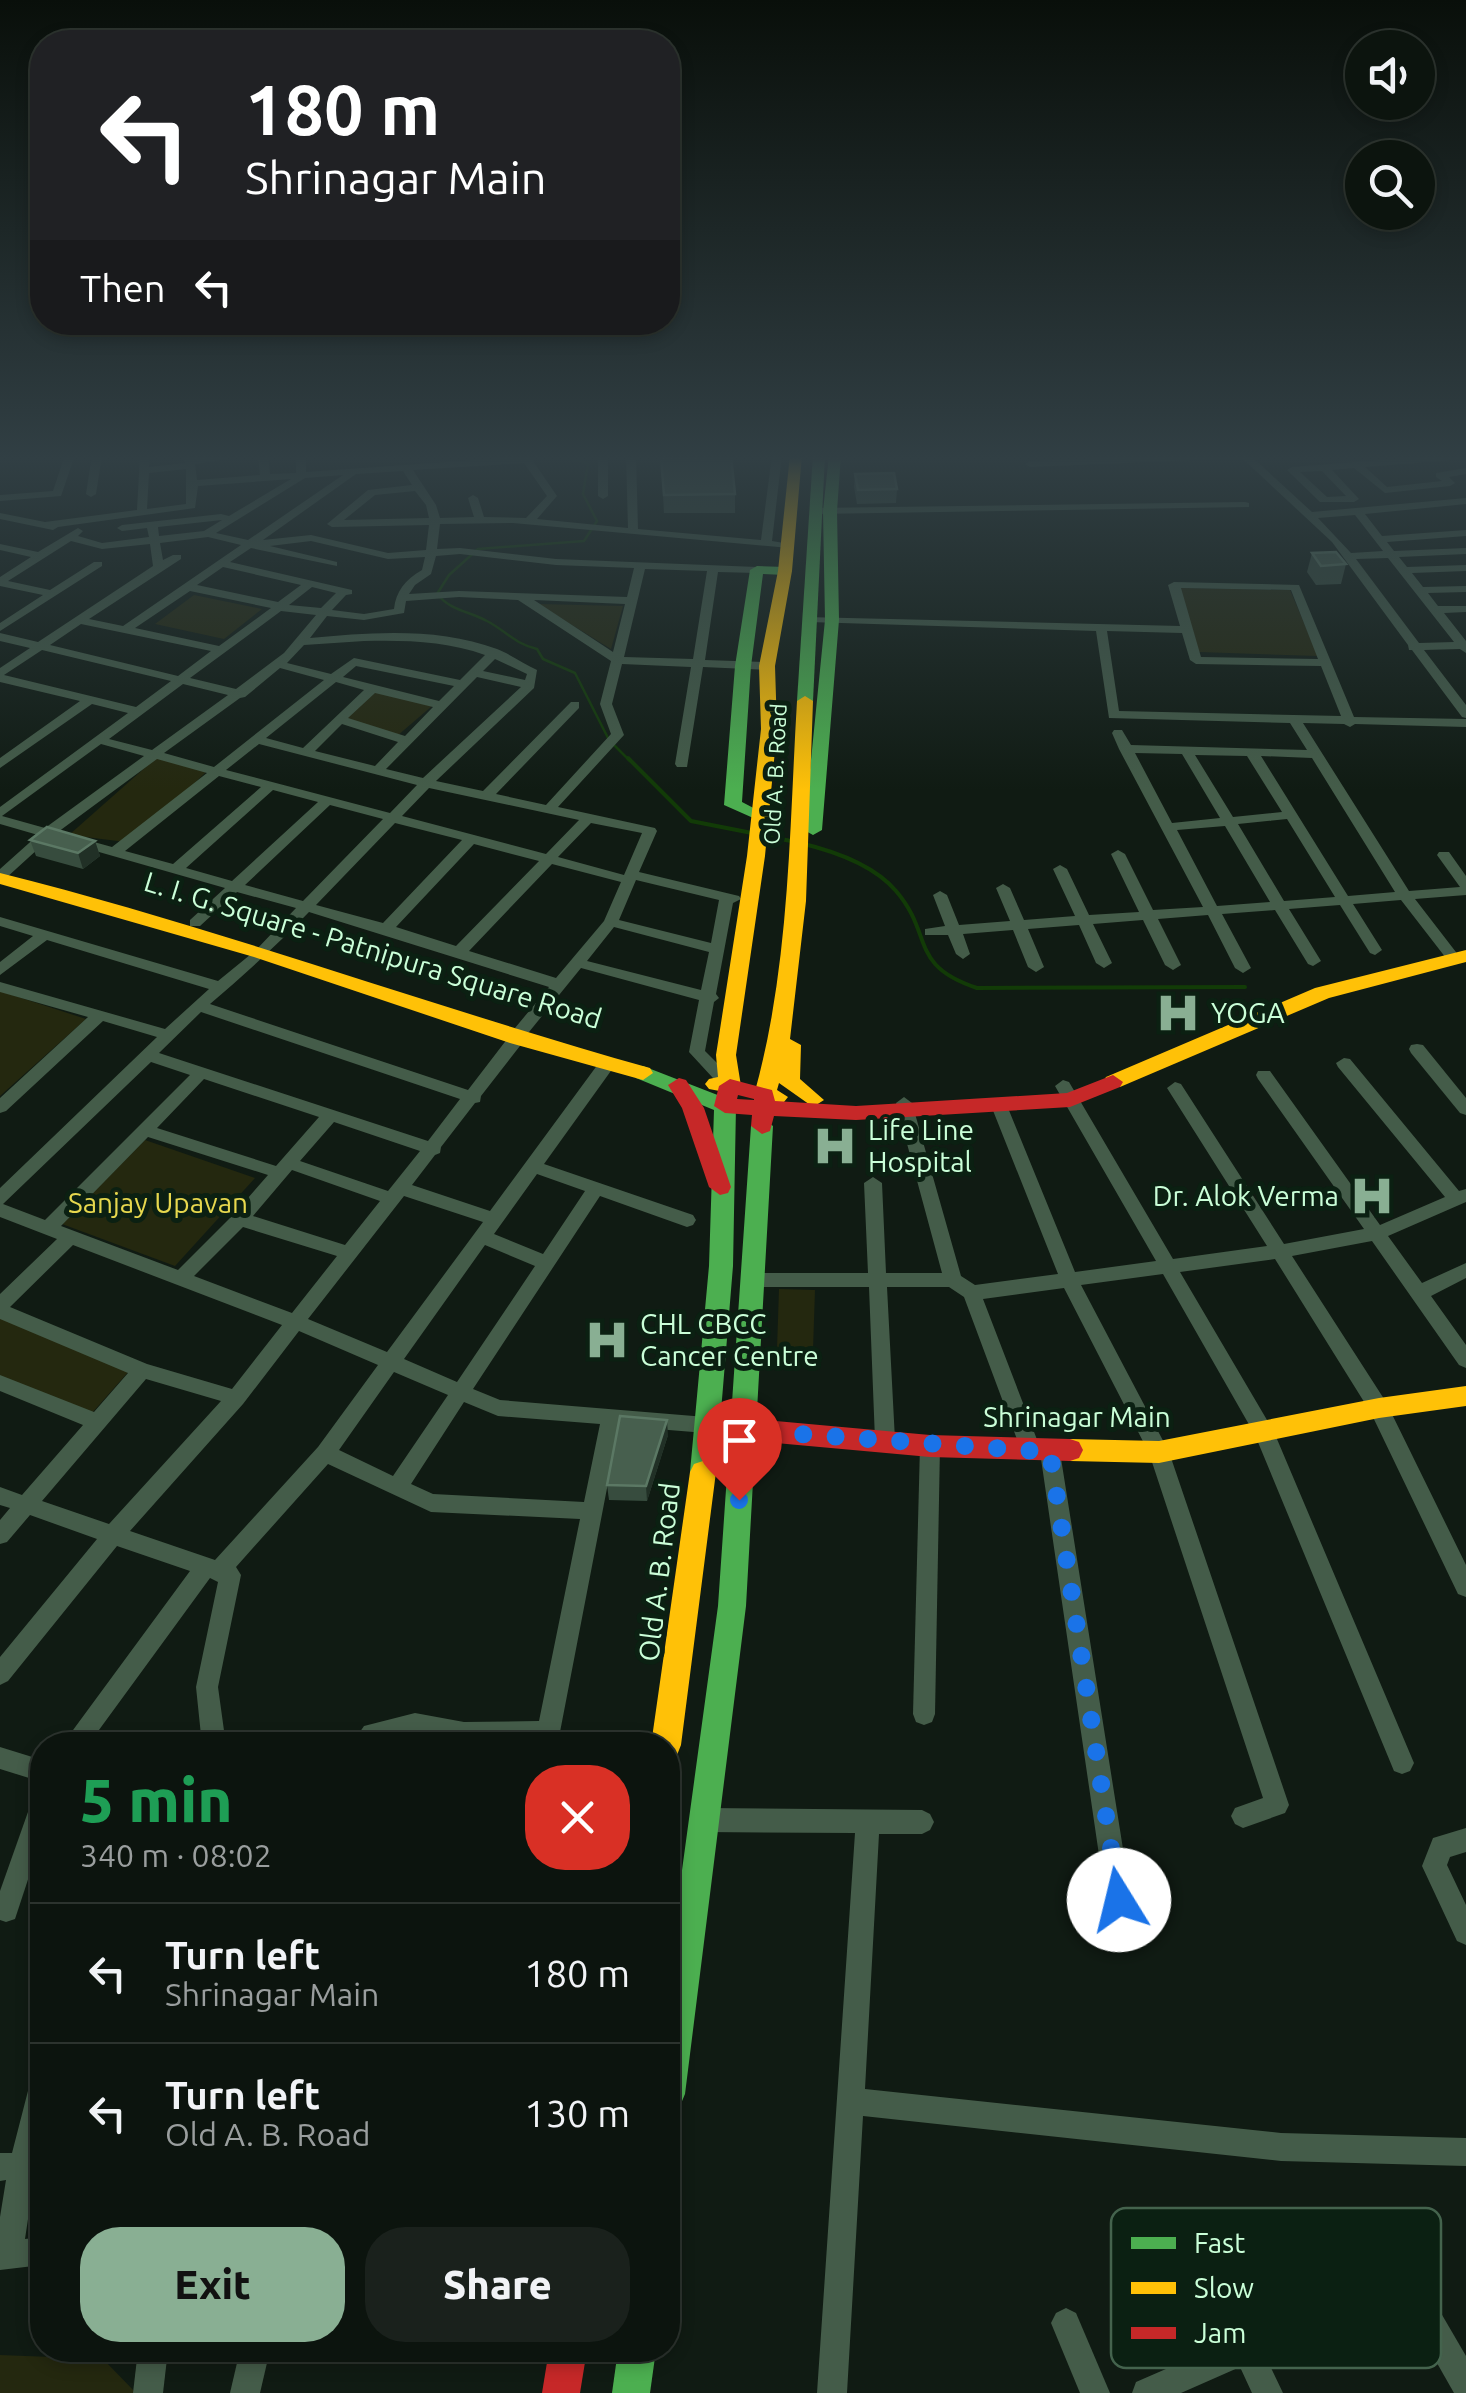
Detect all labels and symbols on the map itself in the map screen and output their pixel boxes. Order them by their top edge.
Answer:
street label: Old A. B. Road [758,703,791,845]
street label: L. I. G. Square - Patnipura Square Road [141,865,605,1034]
hospital icon: YOGA [1154,989,1202,1037]
place label: YOGA [1211,997,1285,1028]
place label: Life Line Hospital [868,1114,974,1177]
hospital icon: Life Line Hospital [811,1122,859,1170]
hospital icon: Dr. Alok Verma [1348,1172,1396,1220]
place label: Dr. Alok Verma [1153,1180,1339,1211]
park label: Sanjay Upavan [68,1187,248,1218]
place label: CHL CBCC Cancer Centre [640,1308,819,1371]
hospital icon: CHL CBCC Cancer Centre [583,1316,631,1364]
pin [697,1398,782,1501]
street label: Shrinagar Main [983,1401,1171,1432]
street label: Old A. B. Road [632,1481,685,1663]
position arrow [1067,1848,1171,1952]
legend [1111,2208,1441,2368]
text: Fast [1194,2227,1245,2258]
text: Slow [1194,2272,1254,2303]
text: Jam [1194,2317,1246,2348]

